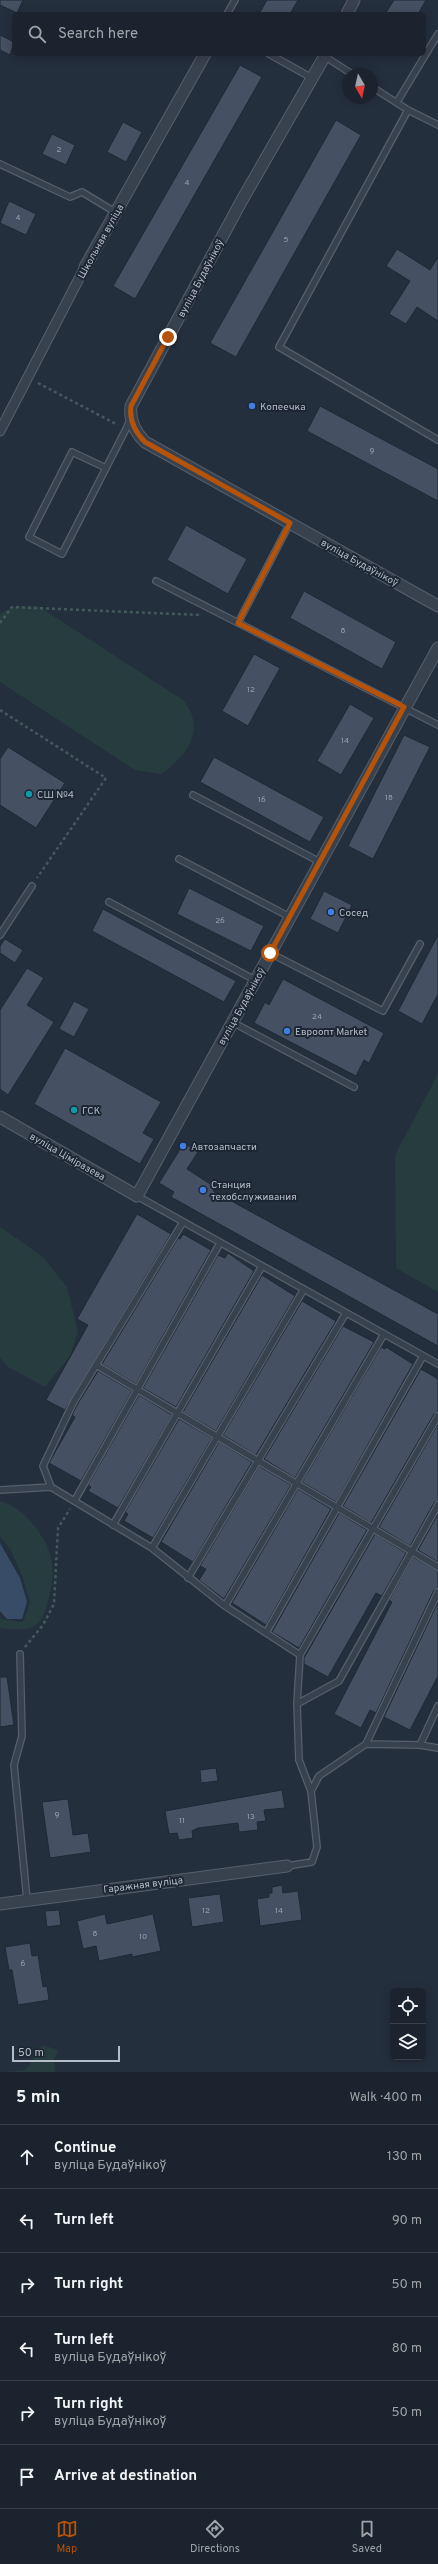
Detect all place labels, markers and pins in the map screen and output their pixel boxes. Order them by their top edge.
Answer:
marker: Копеечка [247,401,257,411]
place label: Копеечка [260,401,306,414]
marker: СШ №4 [24,789,34,799]
place label: СШ №4 [37,789,74,802]
marker: Сосед [326,907,336,917]
place label: Сосед [339,907,369,920]
marker: Евроопт Market [282,1026,292,1036]
place label: Евроопт Market [295,1026,368,1039]
marker: ГСК [69,1105,79,1115]
place label: ГСК [82,1105,101,1118]
marker: Автозапчасти [178,1141,188,1151]
place label: Автозапчасти [191,1141,257,1154]
place label: Станция техобслуживания [211,1179,297,1204]
marker: Станция техобслуживания [198,1185,208,1195]

